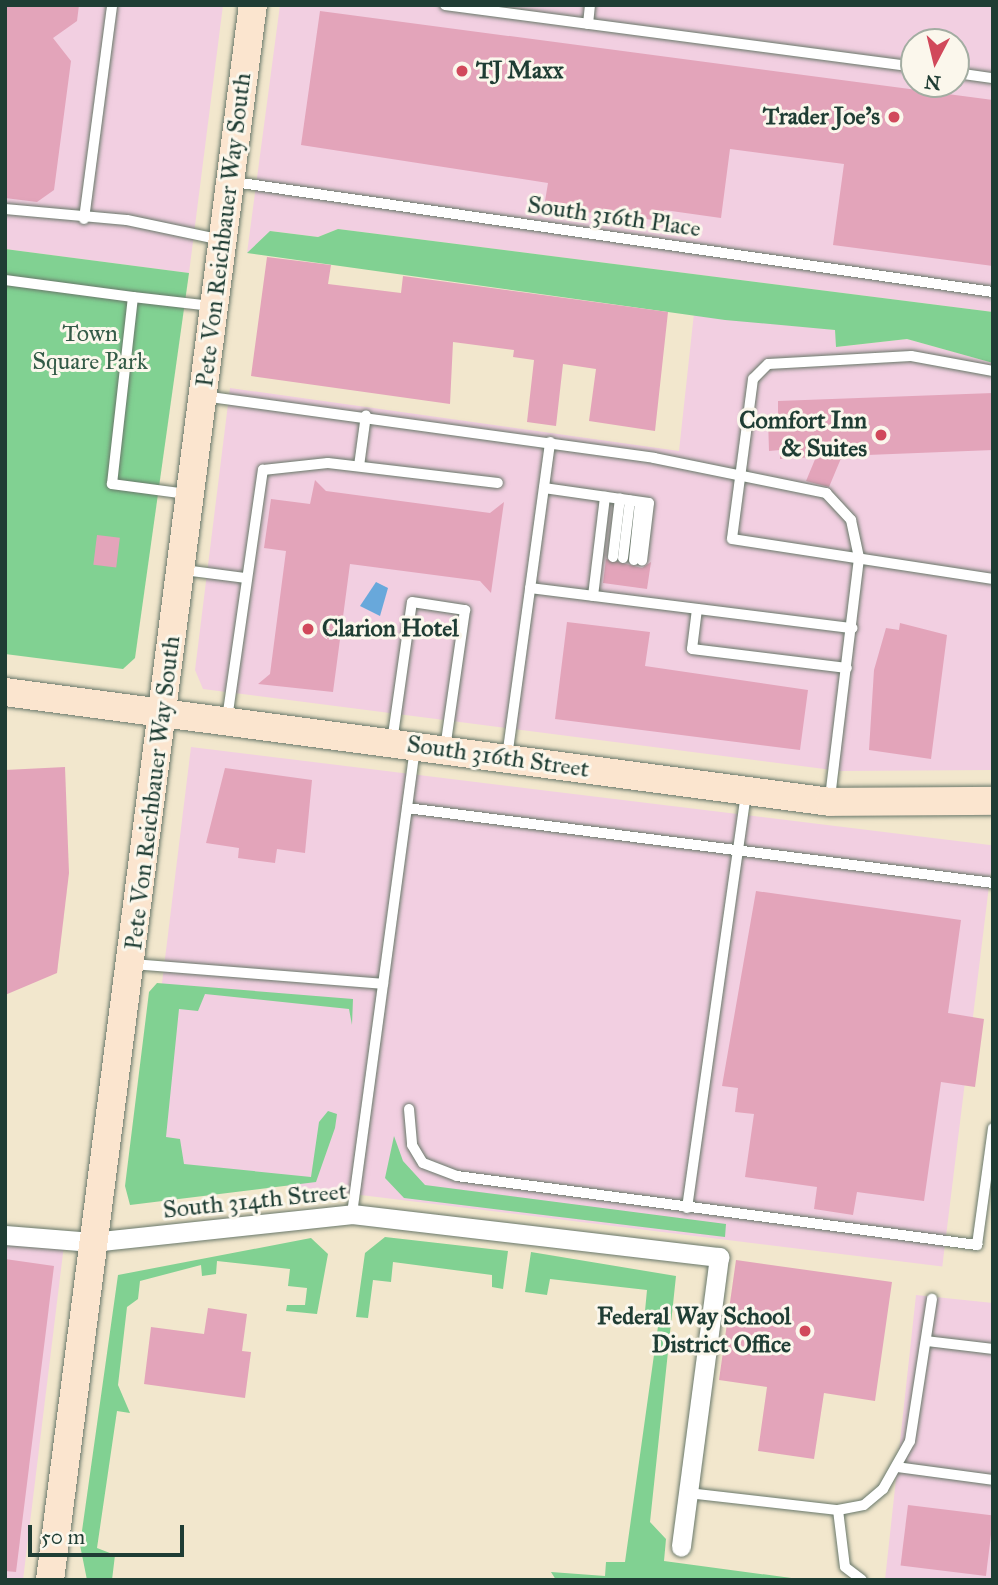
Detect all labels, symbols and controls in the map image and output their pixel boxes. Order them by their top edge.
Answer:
north arrow [900,28,970,98]
place label: TJ Maxx [476,57,564,85]
marker: TJ Maxx [454,63,470,79]
text: N [923,70,942,95]
street label: Pete Von Reichbauer Way South [190,71,258,389]
place label: Trader Joe's [763,103,880,131]
marker: Trader Joe's [886,109,902,125]
street label: South 316th Place [526,191,702,243]
park label: Town Square Park [32,320,148,376]
place label: Comfort Inn & Suites [739,407,867,463]
marker: Comfort Inn & Suites [873,427,889,443]
place label: Clarion Hotel [322,615,459,643]
marker: Clarion Hotel [300,621,316,637]
street label: Pete Von Reichbauer Way South [119,634,187,952]
street label: South 316th Street [405,730,591,784]
street label: South 314th Street [162,1177,348,1225]
place label: Federal Way School District Office [597,1303,791,1359]
marker: Federal Way School District Office [797,1323,813,1339]
scale bar [32,1512,187,1556]
text: 50 m [41,1524,85,1550]

